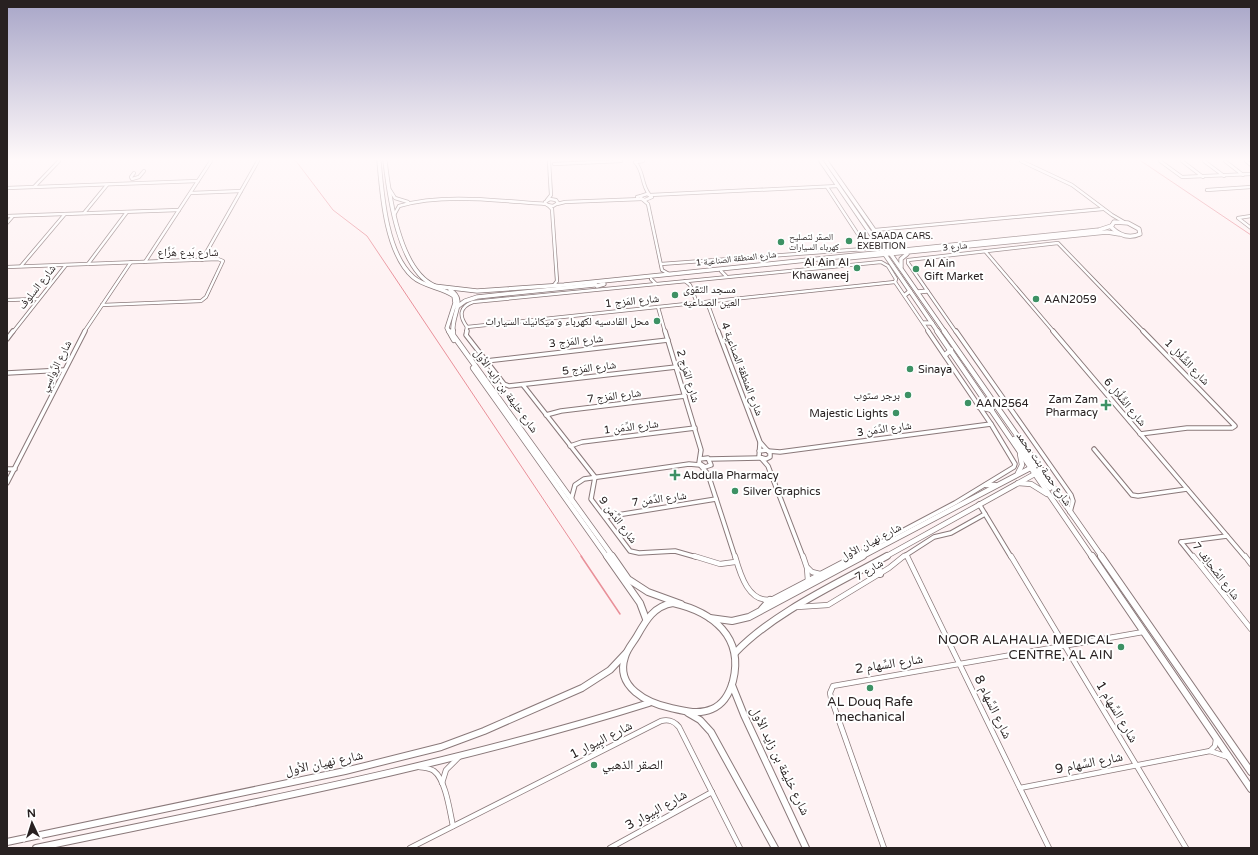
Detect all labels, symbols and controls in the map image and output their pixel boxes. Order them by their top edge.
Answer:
place label: AL SAADA CARS. EXEBITION [857,231,933,252]
place label: الصقر لتصليح كهرباء السيارات [789,232,839,253]
marker: AL SAADA CARS. EXEBITION [844,236,854,246]
marker: الصقر لتصليح كهرباء السيارات [776,237,786,247]
street label: شارع 3 [942,240,968,254]
street label: شارع بَدع هَزَّاع [158,246,218,259]
street label: شارع المنطقة الصناعية 1 [695,249,777,269]
place label: Al Ain Al Khawaneej [792,256,849,282]
place label: Al Ain Gift Market [924,257,984,283]
street label: شارع السلوف [16,262,58,312]
marker: Al Ain Al Khawaneej [852,263,862,273]
marker: Al Ain Gift Market [911,264,921,274]
place label: مسجد التقوى العين الصناعيه [683,283,740,309]
marker: مسجد التقوى العين الصناعيه [670,290,680,300]
street label: شارع المَزج 1 [604,292,660,310]
place label: AAN2059 [1044,293,1097,306]
marker: AAN2059 [1031,294,1041,304]
place label: محل القادسيه لكهرباء و ميكانيك السيارات [485,315,649,328]
marker: محل القادسيه لكهرباء و ميكانيك السيارات [652,316,662,326]
street label: شارع المنطقة الصناعية 4 [718,320,766,418]
street label: شارع المَزج 3 [548,332,604,350]
street label: شارع الشَّلَّال 1 [1162,335,1213,388]
street label: شارع الرَّواسِي [38,338,76,395]
street label: شارع خليفة بن زايد الأول [471,347,541,435]
street label: شارع المَزج 2 [674,348,702,404]
street label: شارع المَزج 5 [561,358,617,378]
place label: Sinaya [918,363,952,376]
marker: Sinaya [905,364,915,374]
street label: شارع الشَّلَّال 6 [1101,374,1150,429]
street label: شارع المَزج 7 [586,386,642,406]
place label: برجر ستوب [853,389,900,402]
marker: برجر ستوب [903,390,913,400]
place label: Zam Zam Pharmacy [1046,393,1098,419]
place label: AAN2564 [976,397,1029,410]
marker: AAN2564 [963,398,973,408]
marker: Zam Zam Pharmacy [1101,400,1111,410]
place label: Majestic Lights [809,407,888,420]
marker: Majestic Lights [891,408,901,418]
street label: شارع الدِّمَن 1 [603,417,659,437]
street label: شارع الدِّمَن 3 [856,419,912,439]
street label: شارع حصة بنت محمد [1014,429,1074,509]
place label: Abdulla Pharmacy [683,469,779,482]
marker: Abdulla Pharmacy [670,470,680,480]
place label: Silver Graphics [743,485,820,498]
marker: Silver Graphics [730,486,740,496]
street label: شارع الدِّمَن 7 [631,489,687,509]
street label: شارع الدِّمَن 9 [596,494,640,546]
street label: شارع نهيان الأول [838,521,904,563]
street label: شارع الصَّحائِف 7 [1190,540,1242,602]
street label: شارع 7 [852,557,886,583]
place label: NOOR ALAHALIA MEDICAL CENTRE, AL AIN [938,632,1114,663]
marker: NOOR ALAHALIA MEDICAL CENTRE, AL AIN [1116,642,1126,652]
street label: شارع السِّهام 2 [854,651,924,678]
street label: شارع السِّهام 8 [970,673,1015,742]
street label: شارع السِّهام 1 [1092,678,1142,746]
marker: AL Douq Rafe mechanical [865,683,875,693]
place label: AL Douq Rafe mechanical [827,694,913,725]
street label: شارع خليفة بن زايد الأول [746,704,813,818]
street label: شارع البِيوار 1 [567,717,636,764]
street label: شارع نهيان الأول [284,747,365,780]
street label: شارع السِّهام 9 [1054,749,1124,778]
place label: الصقر الذهبي [602,757,663,775]
marker: الصقر الذهبي [589,760,599,770]
street label: شارع البِيوار 3 [622,786,690,835]
north arrow [12,803,52,843]
text: N [26,807,36,820]

